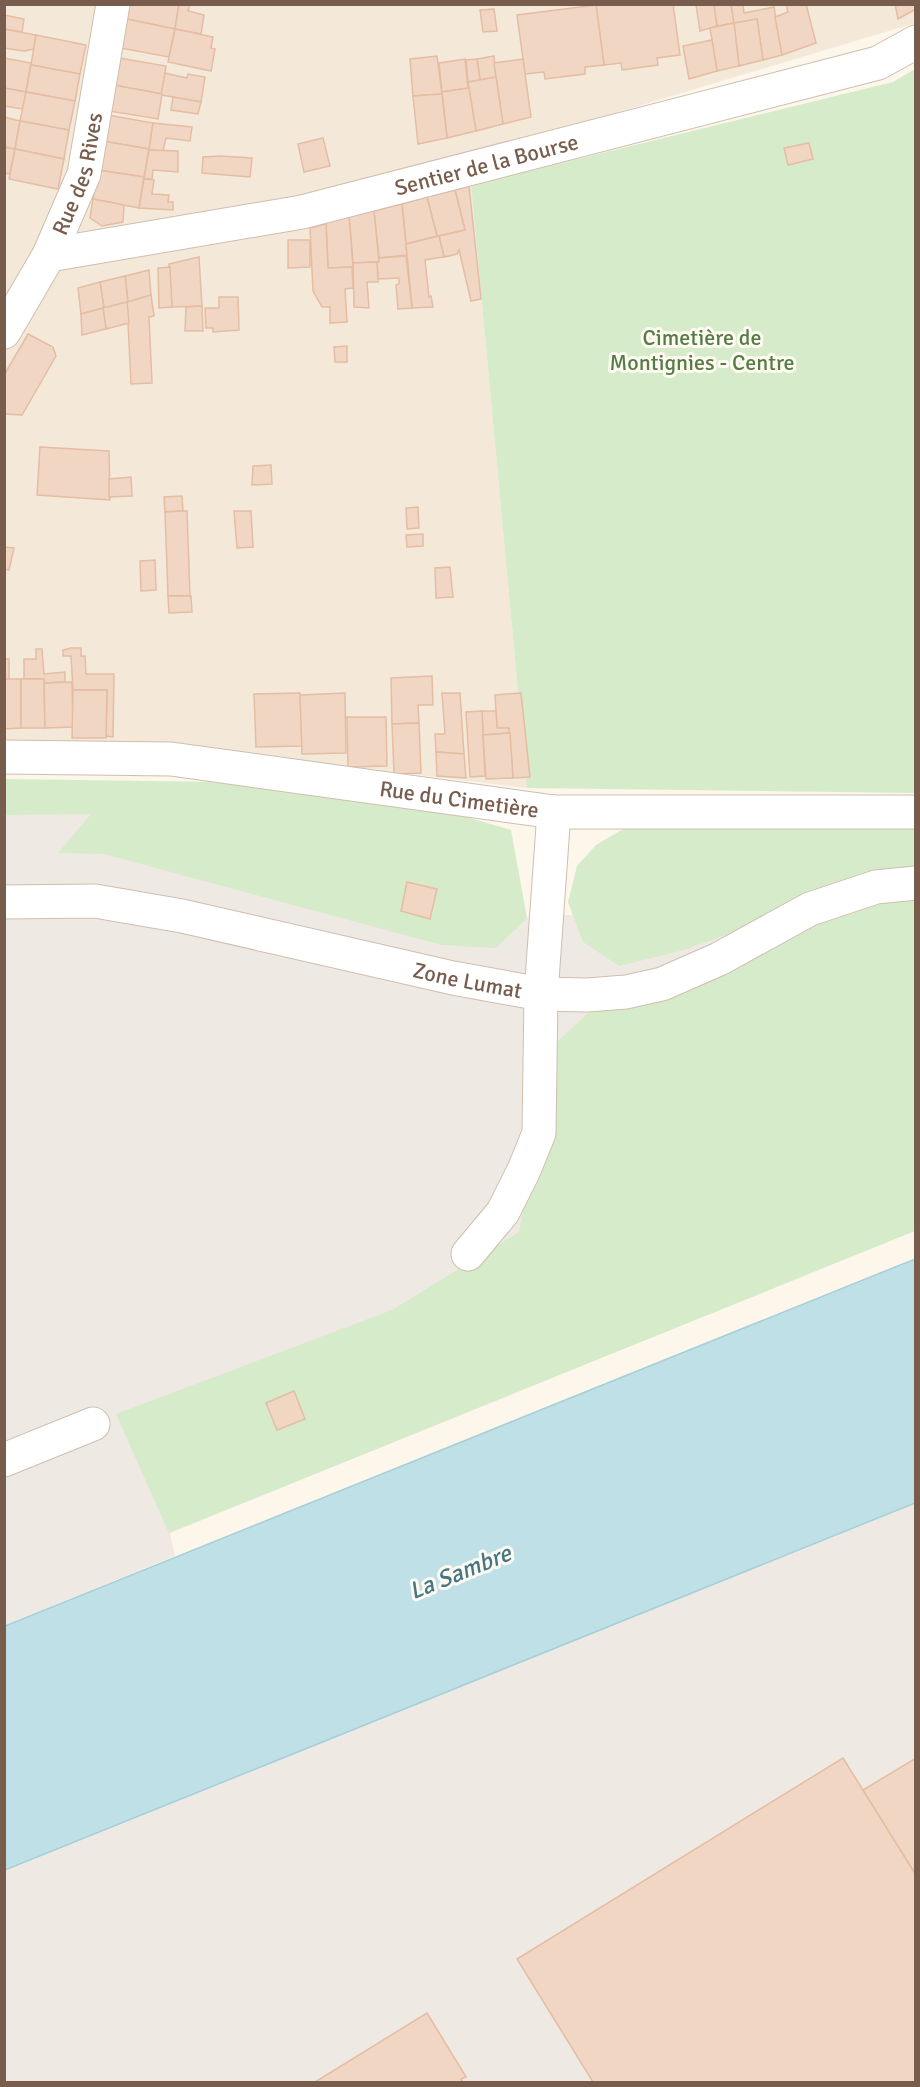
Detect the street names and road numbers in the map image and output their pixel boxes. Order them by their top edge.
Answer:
street label: Rue des Rives [46,111,108,239]
street label: Sentier de la Bourse [392,128,581,202]
street label: Rue du Cimetière [378,775,541,824]
street label: Zone Lumat [410,956,524,1004]

